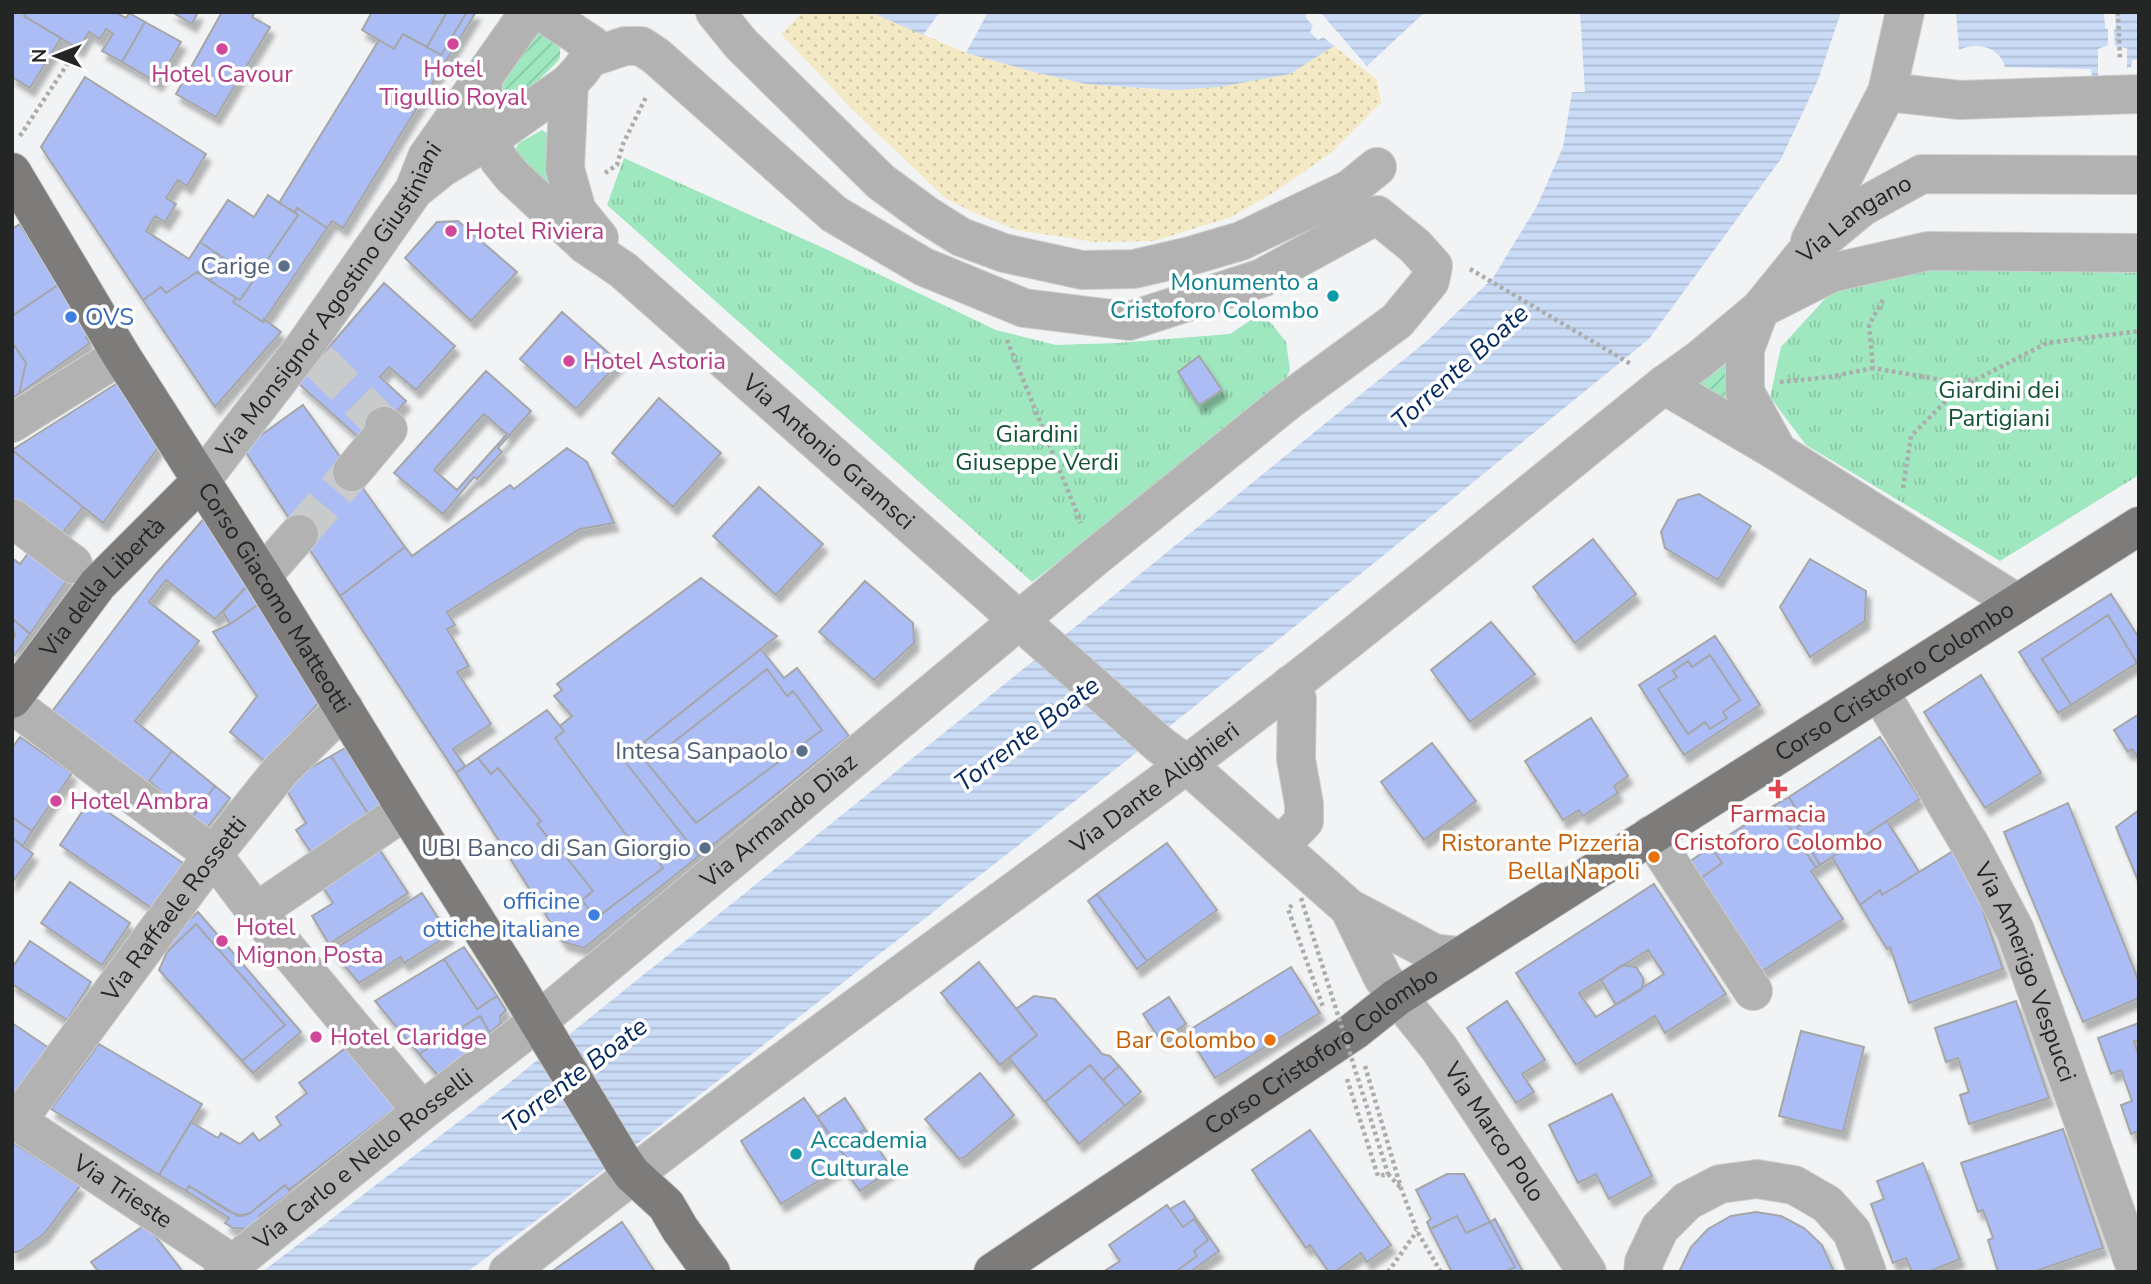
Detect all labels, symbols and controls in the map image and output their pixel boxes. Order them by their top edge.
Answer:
north arrow [21,21,91,91]
marker: Hotel Tigullio Royal [445,36,461,52]
marker: Hotel Cavour [214,41,230,57]
text: N [27,49,53,63]
place label: Hotel Tigullio Royal [379,53,527,113]
place label: Hotel Cavour [151,58,293,90]
street label: Via Monsignor Agostino Giustiniani [208,135,449,465]
street label: Via Langano [1790,167,1917,271]
place label: Hotel Riviera [465,215,604,247]
marker: Hotel Riviera [443,223,459,239]
place label: Carige [201,250,270,282]
marker: Carige [276,258,292,274]
place label: Monumento a Cristoforo Colombo [1110,266,1319,326]
marker: Monumento a Cristoforo Colombo [1325,288,1341,304]
water label: Torrente Boate [1384,296,1536,438]
place label: OVS [85,301,134,333]
marker: OVS [63,309,79,325]
place label: Hotel Astoria [583,345,726,377]
marker: Hotel Astoria [561,353,577,369]
street label: Via Antonio Gramsci [735,366,921,537]
park label: Giardini dei Partigiani [1938,374,2060,434]
park label: Giardini Giuseppe Verdi [955,418,1119,478]
street label: Corso Giacomo Matteotti [190,476,358,719]
street label: Via della Libertà [32,510,172,665]
street label: Corso Cristoforo Colombo [1769,593,2020,769]
water label: Torrente Boate [947,668,1107,800]
street label: Via Dante Alighieri [1063,714,1246,861]
place label: Intesa Sanpaolo [615,735,788,767]
marker: Intesa Sanpaolo [794,743,810,759]
street label: Via Armando Diaz [693,746,864,896]
marker: Farmacia Cristoforo Colombo [1770,781,1786,797]
place label: Hotel Ambra [70,785,209,817]
marker: Hotel Ambra [48,793,64,809]
place label: Farmacia Cristoforo Colombo [1673,798,1883,858]
street label: Via Raffaele Rossetti [94,809,254,1009]
place label: Ristorante Pizzeria Bella Napoli [1441,827,1640,887]
place label: UBI Banco di San Giorgio [421,832,691,864]
marker: UBI Banco di San Giorgio [697,840,713,856]
marker: Ristorante Pizzeria Bella Napoli [1646,849,1662,865]
street label: Via Amerigo Vespucci [1966,856,2084,1086]
place label: officine ottiche italiane [423,885,580,945]
marker: officine ottiche italiane [586,907,602,923]
place label: Hotel Mignon Posta [236,911,383,971]
marker: Hotel Mignon Posta [214,933,230,949]
street label: Corso Cristoforo Colombo [1198,959,1444,1142]
water label: Torrente Boate [495,1009,655,1141]
place label: Hotel Claridge [330,1021,487,1053]
place label: Bar Colombo [1115,1024,1256,1056]
marker: Hotel Claridge [308,1029,324,1045]
marker: Bar Colombo [1262,1032,1278,1048]
street label: Via Marco Polo [1436,1055,1552,1208]
street label: Via Carlo e Nello Rosselli [246,1061,479,1258]
place label: Accademia Culturale [810,1124,928,1184]
street label: Via Trieste [66,1146,179,1236]
marker: Accademia Culturale [788,1146,804,1162]

